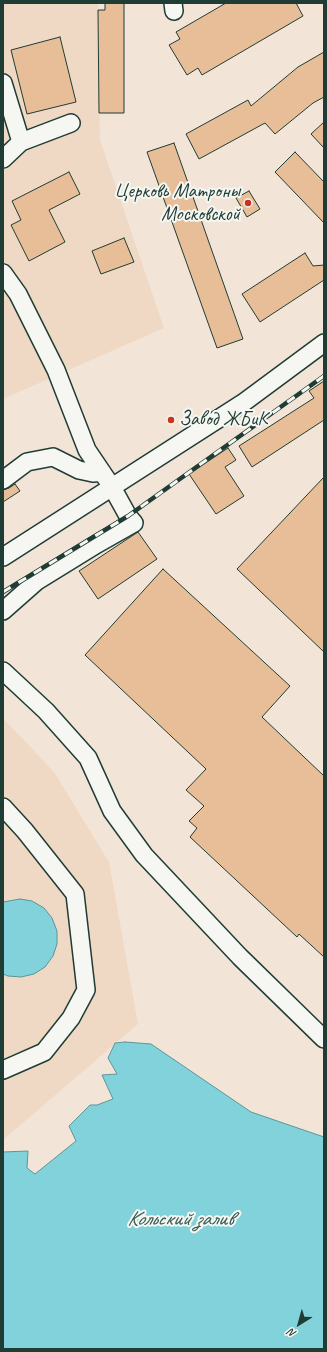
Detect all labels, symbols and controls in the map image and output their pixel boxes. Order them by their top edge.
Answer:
place label: Церковь Матроны Московской [114,180,240,227]
marker: Церковь Матроны Московской [243,198,253,208]
place label: Завод ЖБиК [179,408,267,432]
marker: Завод ЖБиК [166,415,176,425]
water label: Кольский залив [127,1206,233,1232]
north arrow [279,1304,319,1344]
text: N [285,1326,299,1341]

